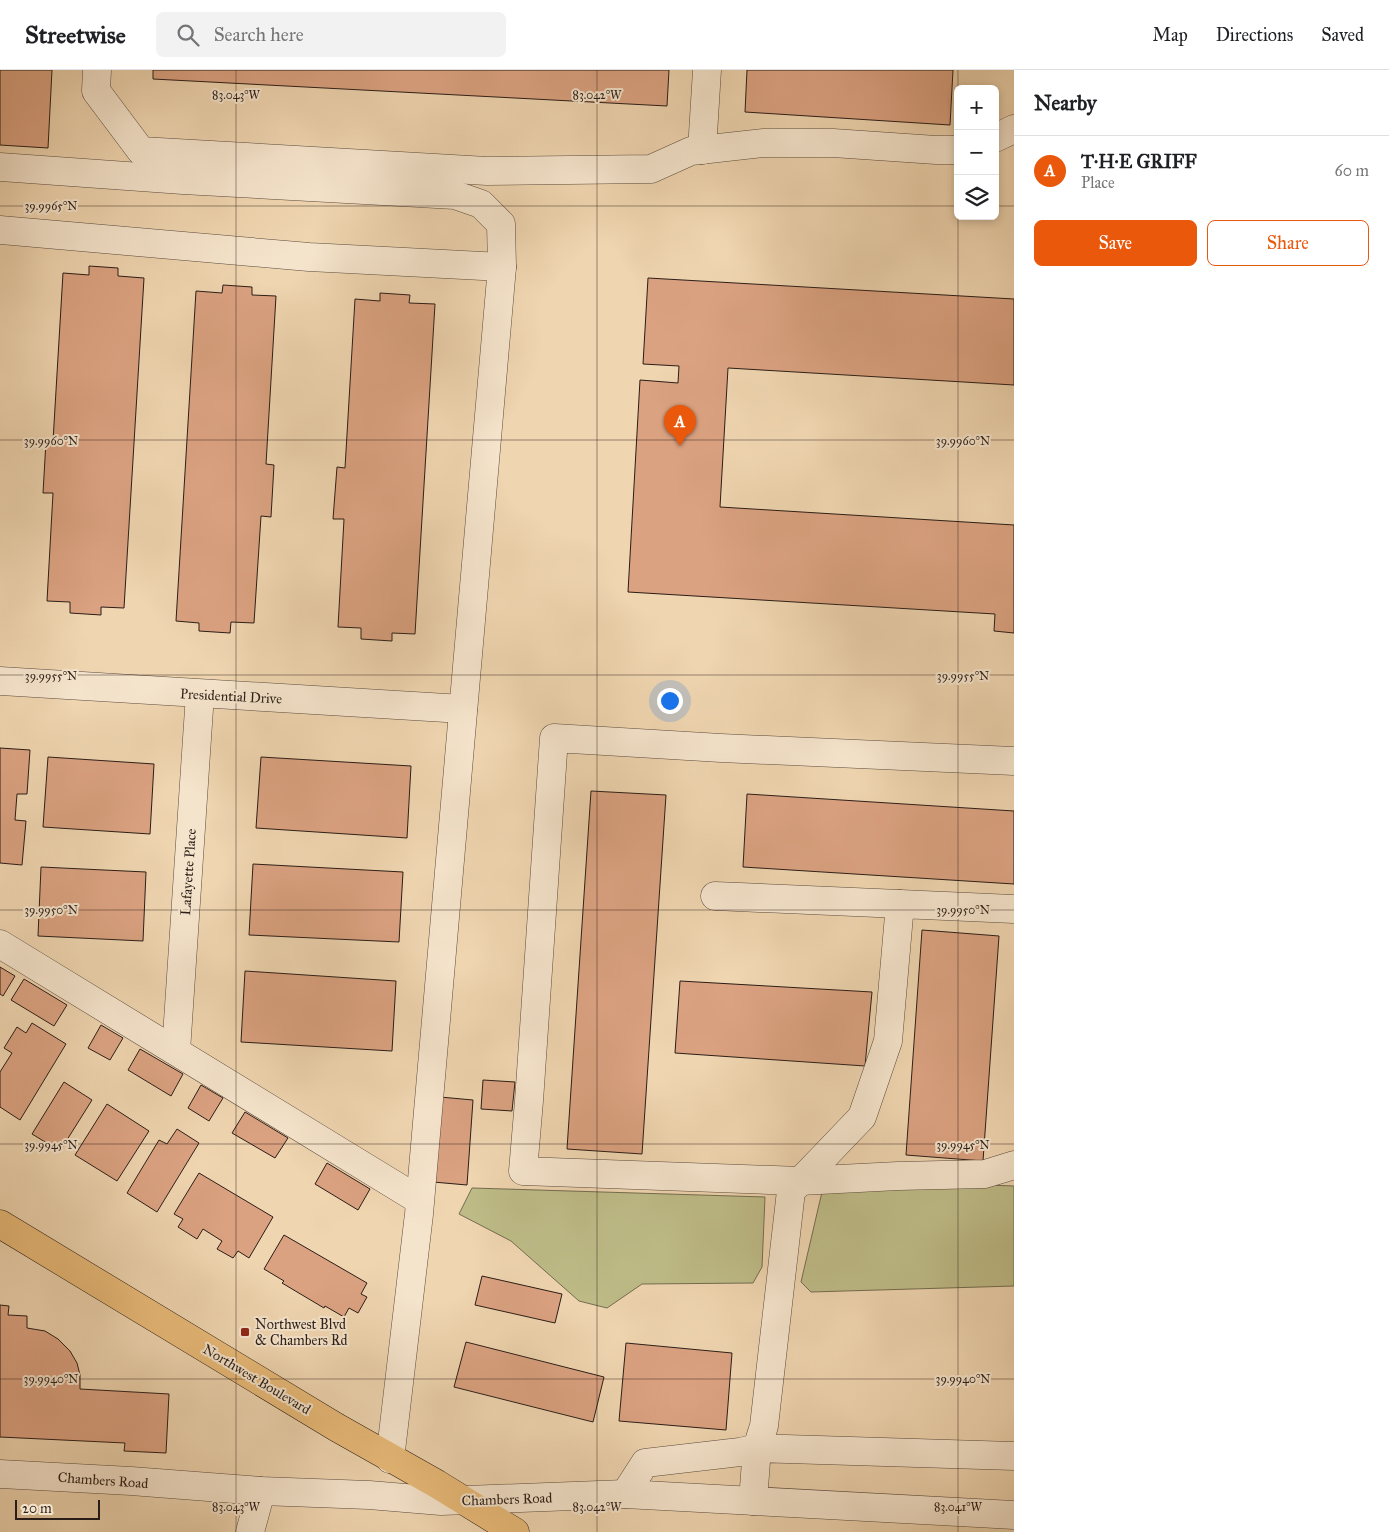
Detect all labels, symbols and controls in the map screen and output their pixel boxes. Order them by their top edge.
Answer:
search box [156,12,506,57]
text: Streetwise [25,20,126,50]
icon: search [174,21,202,49]
text: Search here [214,23,304,46]
text: Map [1152,24,1188,46]
text: Directions [1216,24,1293,46]
text: Saved [1321,24,1364,46]
map controls [954,85,999,220]
button: + [954,85,999,130]
text: 83.043°W [212,88,261,102]
text: 83.042°W [573,88,622,102]
text: Nearby [1034,90,1097,116]
button: − [954,130,999,175]
text: T·H·E GRIFF [1081,150,1197,173]
text: A [1045,161,1055,180]
text: 60 m [1335,161,1369,180]
text: Place [1081,173,1115,192]
button: layers [954,175,999,220]
text: 39.9965°N [25,199,77,213]
button: Save [1034,220,1197,266]
button: Share [1207,220,1369,266]
pin: A [664,405,696,446]
text: 39.9960°N [24,434,78,448]
text: 39.9960°N [936,434,990,448]
text: 39.9955°N [25,669,77,683]
text: 39.9955°N [937,669,989,683]
street label: Presidential Drive [180,685,283,708]
your location [657,688,683,714]
street label: Lafayette Place [177,828,200,916]
text: 39.9950°N [24,903,78,917]
text: 39.9950°N [936,903,990,917]
text: 39.9945°N [24,1138,78,1152]
text: 39.9945°N [936,1138,990,1152]
place label: Northwest Blvd & Chambers Rd [255,1316,348,1349]
marker: Northwest Blvd & Chambers Rd [239,1326,251,1338]
street label: Northwest Boulevard [200,1341,314,1418]
text: 39.9940°N [24,1372,78,1386]
text: 39.9940°N [936,1372,990,1386]
street label: Chambers Road [57,1469,149,1492]
street label: Chambers Road [461,1489,553,1510]
scale bar [15,1497,100,1520]
text: 20 m [22,1500,52,1517]
text: 83.043°W [212,1500,261,1514]
text: 83.042°W [573,1500,622,1514]
text: 83.041°W [934,1500,983,1514]

